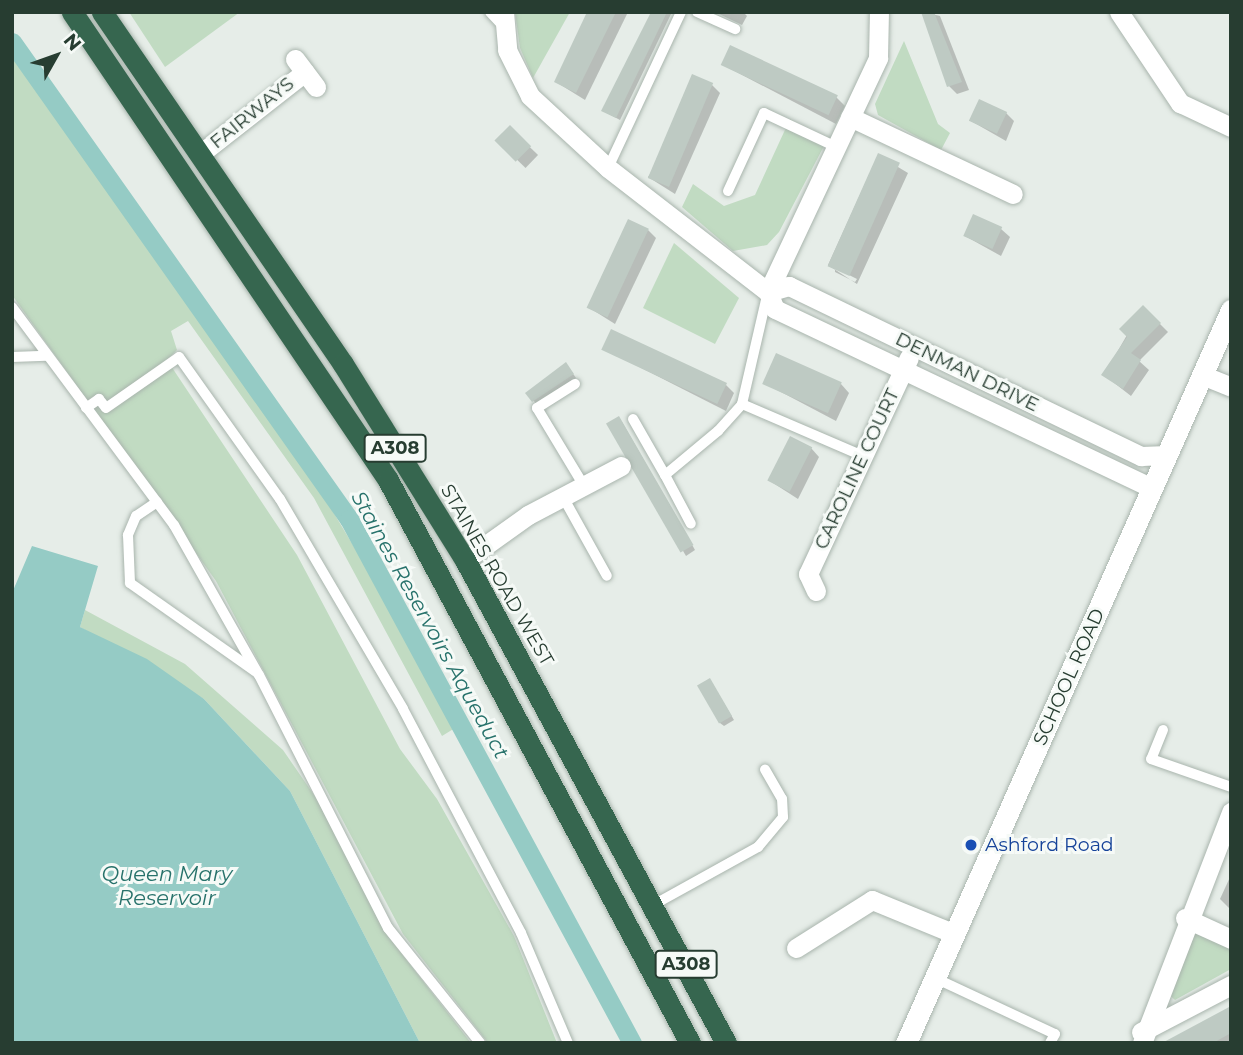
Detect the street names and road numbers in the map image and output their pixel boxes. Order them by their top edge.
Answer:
street label: FAIRWAYS [206,72,298,154]
street label: DENMAN DRIVE [892,327,1042,417]
street label: CAROLINE COURT [810,385,904,553]
road number: A308 [364,434,426,462]
street label: STAINES ROAD WEST [436,480,558,670]
street label: SCHOOL ROAD [1029,605,1109,749]
road number: A308 [654,950,718,979]

